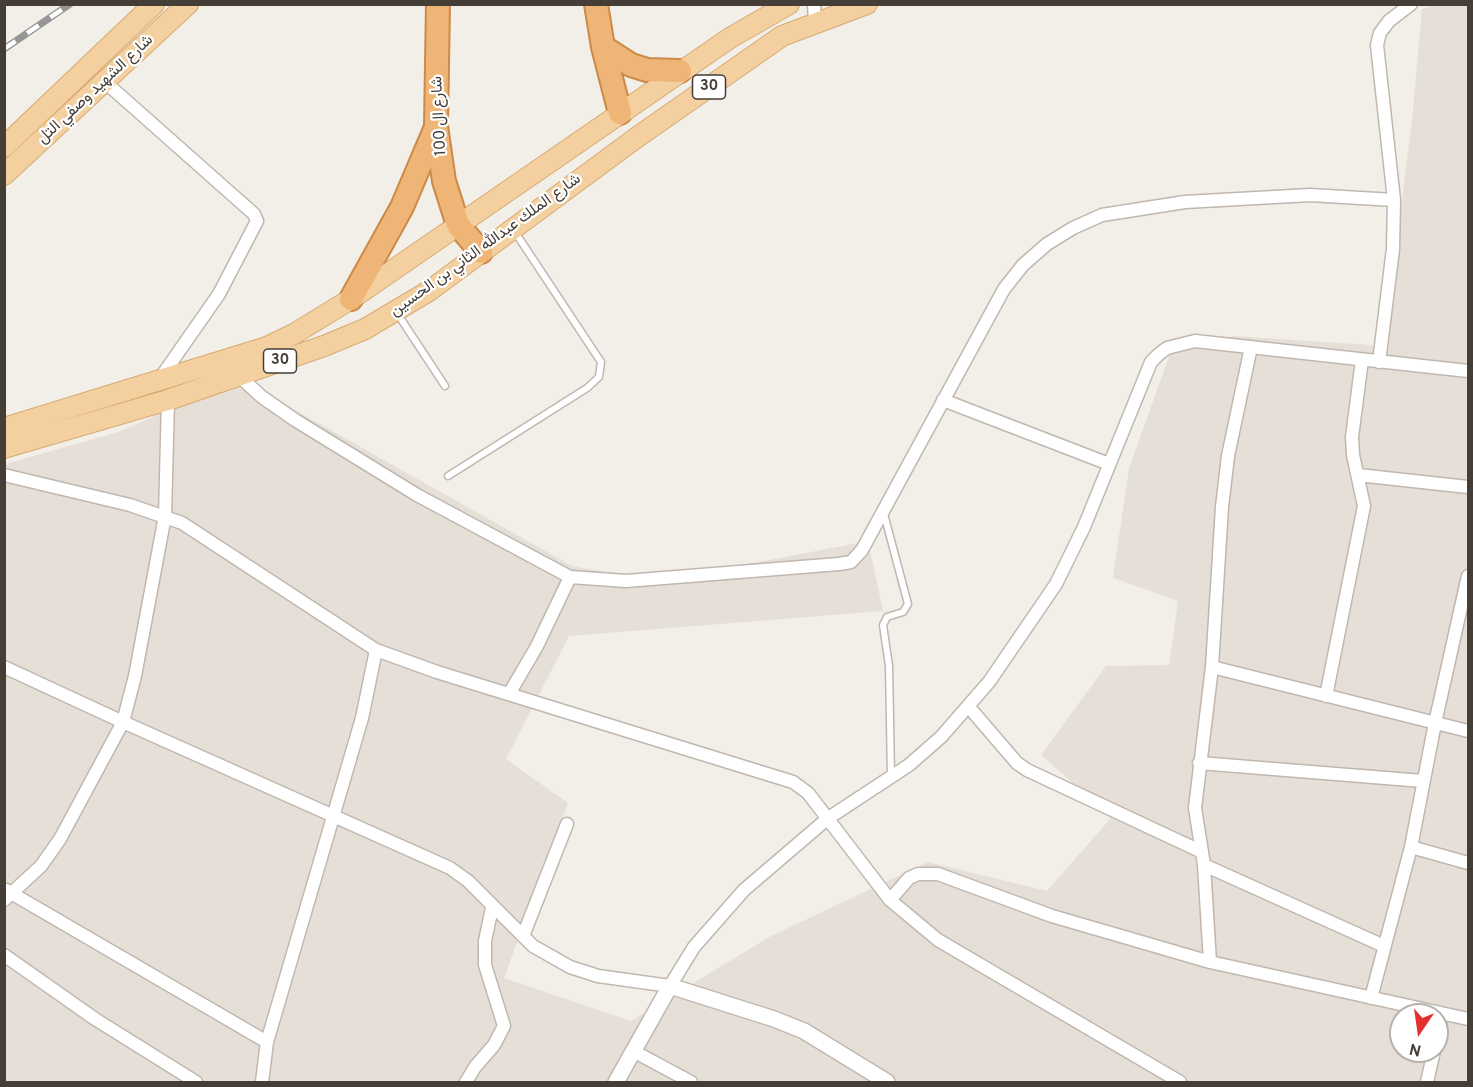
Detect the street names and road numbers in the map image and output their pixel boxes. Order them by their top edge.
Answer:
street label: شارع الشهيد وصفي التل [34,31,158,149]
road number: 30 [692,75,726,99]
street label: شارع ال 100 [428,76,452,156]
street label: شارع الملك عبدالله الثاني بن الحسين [387,170,585,322]
road number: 30 [264,349,296,373]

